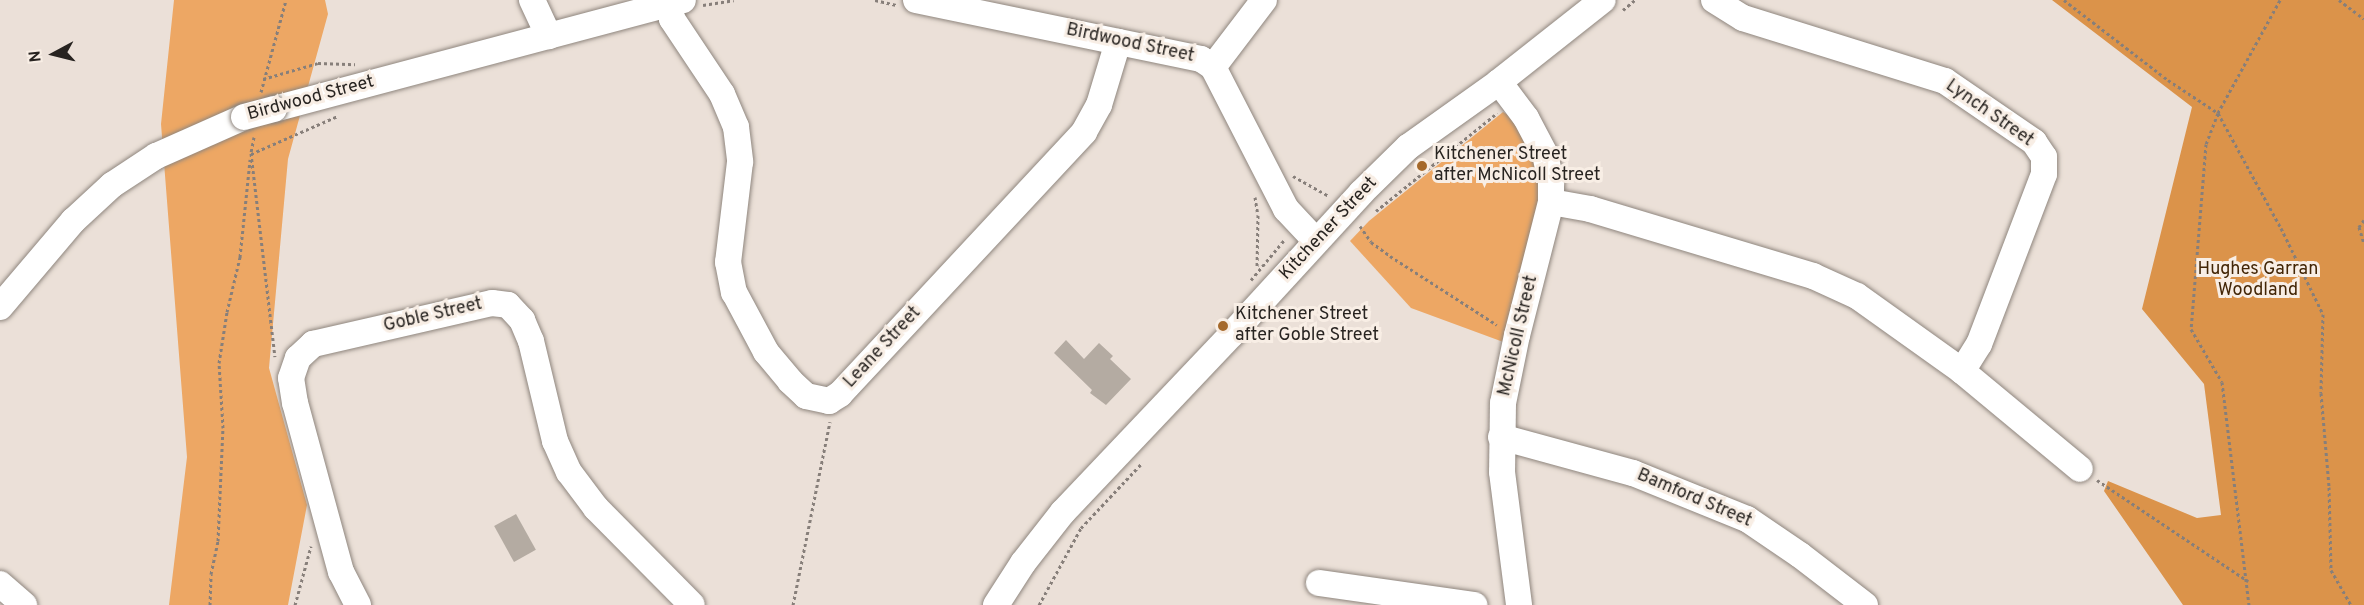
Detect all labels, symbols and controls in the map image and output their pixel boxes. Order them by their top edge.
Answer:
street label: Birdwood Street [1064,20,1196,68]
north arrow [24,24,84,84]
text: N [26,49,47,63]
street label: Birdwood Street [245,72,377,126]
street label: Lynch Street [1941,76,2037,152]
place label: Kitchener Street after McNicoll Street [1434,145,1601,188]
marker: Kitchener Street after McNicoll Street [1415,159,1429,173]
street label: Kitchener Street [1276,173,1382,285]
park label: Hughes Garran Woodland [2198,260,2318,302]
street label: McNicoll Street [1495,274,1543,398]
street label: Goble Street [381,294,485,338]
street label: Leane Street [840,303,926,393]
place label: Kitchener Street after Goble Street [1235,305,1379,348]
marker: Kitchener Street after Goble Street [1216,319,1230,333]
street label: Bamford Street [1633,465,1755,533]

